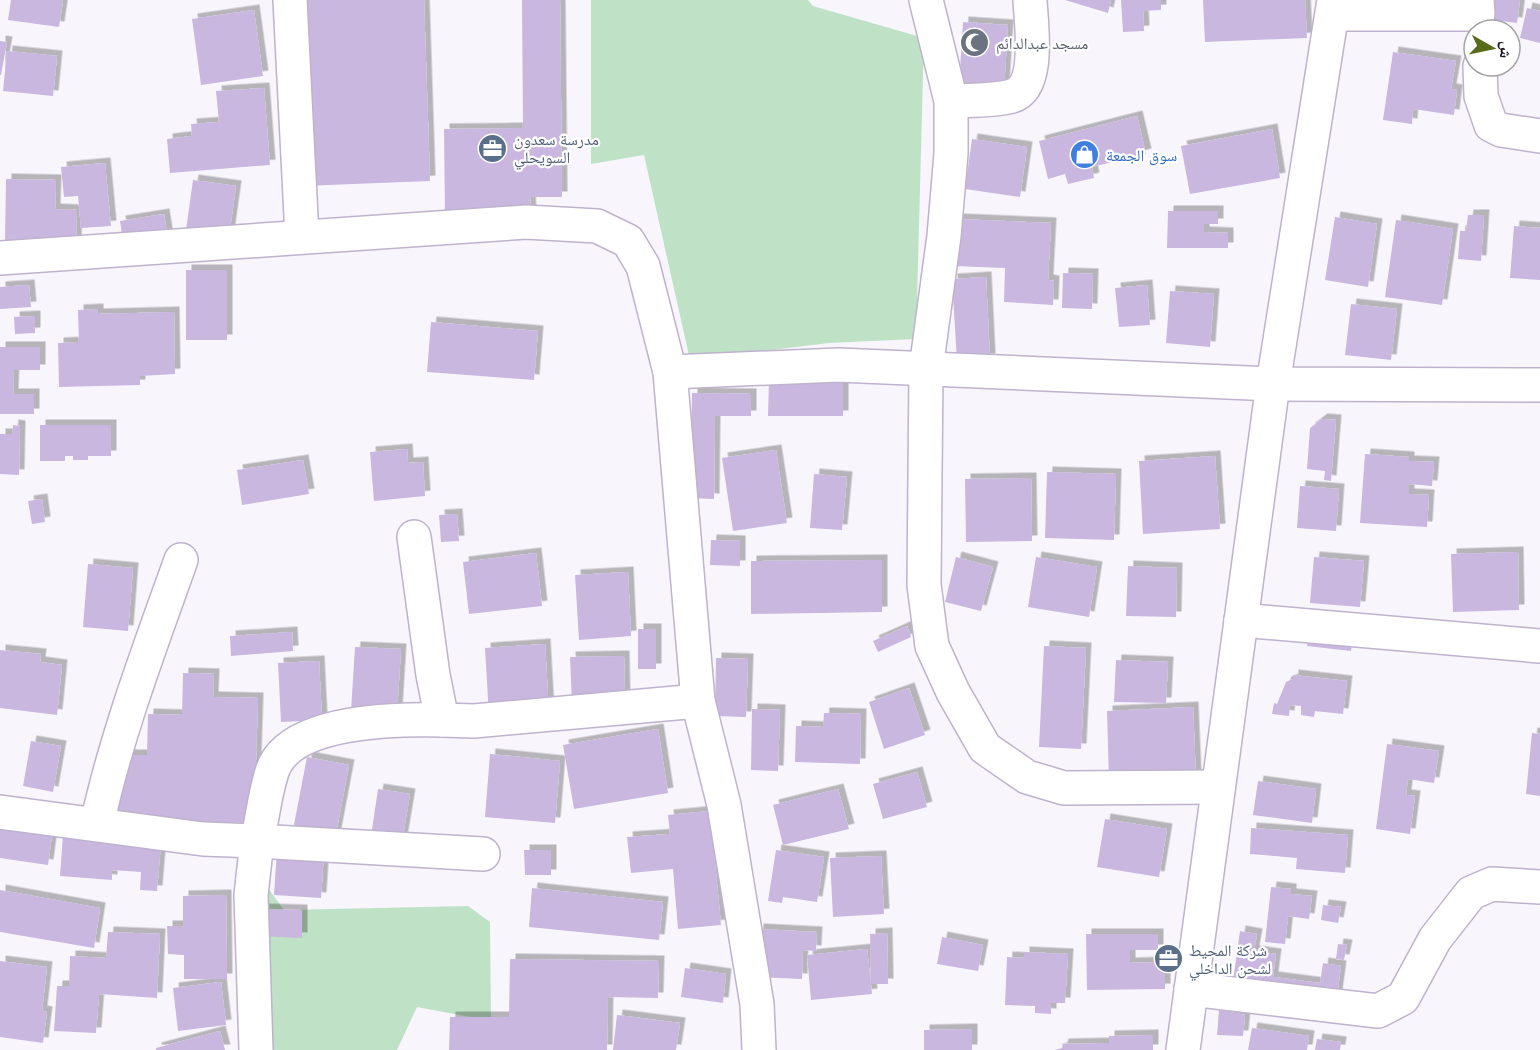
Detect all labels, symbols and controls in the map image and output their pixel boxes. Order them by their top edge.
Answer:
north arrow [1462,18,1522,78]
mosque icon: مسجد عبدالدائم [959,27,991,59]
place label: مسجد عبدالدائم [996,33,1088,54]
text: ش [1496,40,1518,60]
place label: مدرسة سعدون السويحلي [514,129,599,170]
office icon: مدرسة سعدون السويحلي [477,132,509,164]
shop icon: سوق الجمعة [1069,139,1101,171]
place label: سوق الجمعة [1106,145,1177,166]
place label: شركة المحيط لشحن الداخلي [1189,940,1271,981]
office icon: شركة المحيط لشحن الداخلي [1152,943,1184,975]

